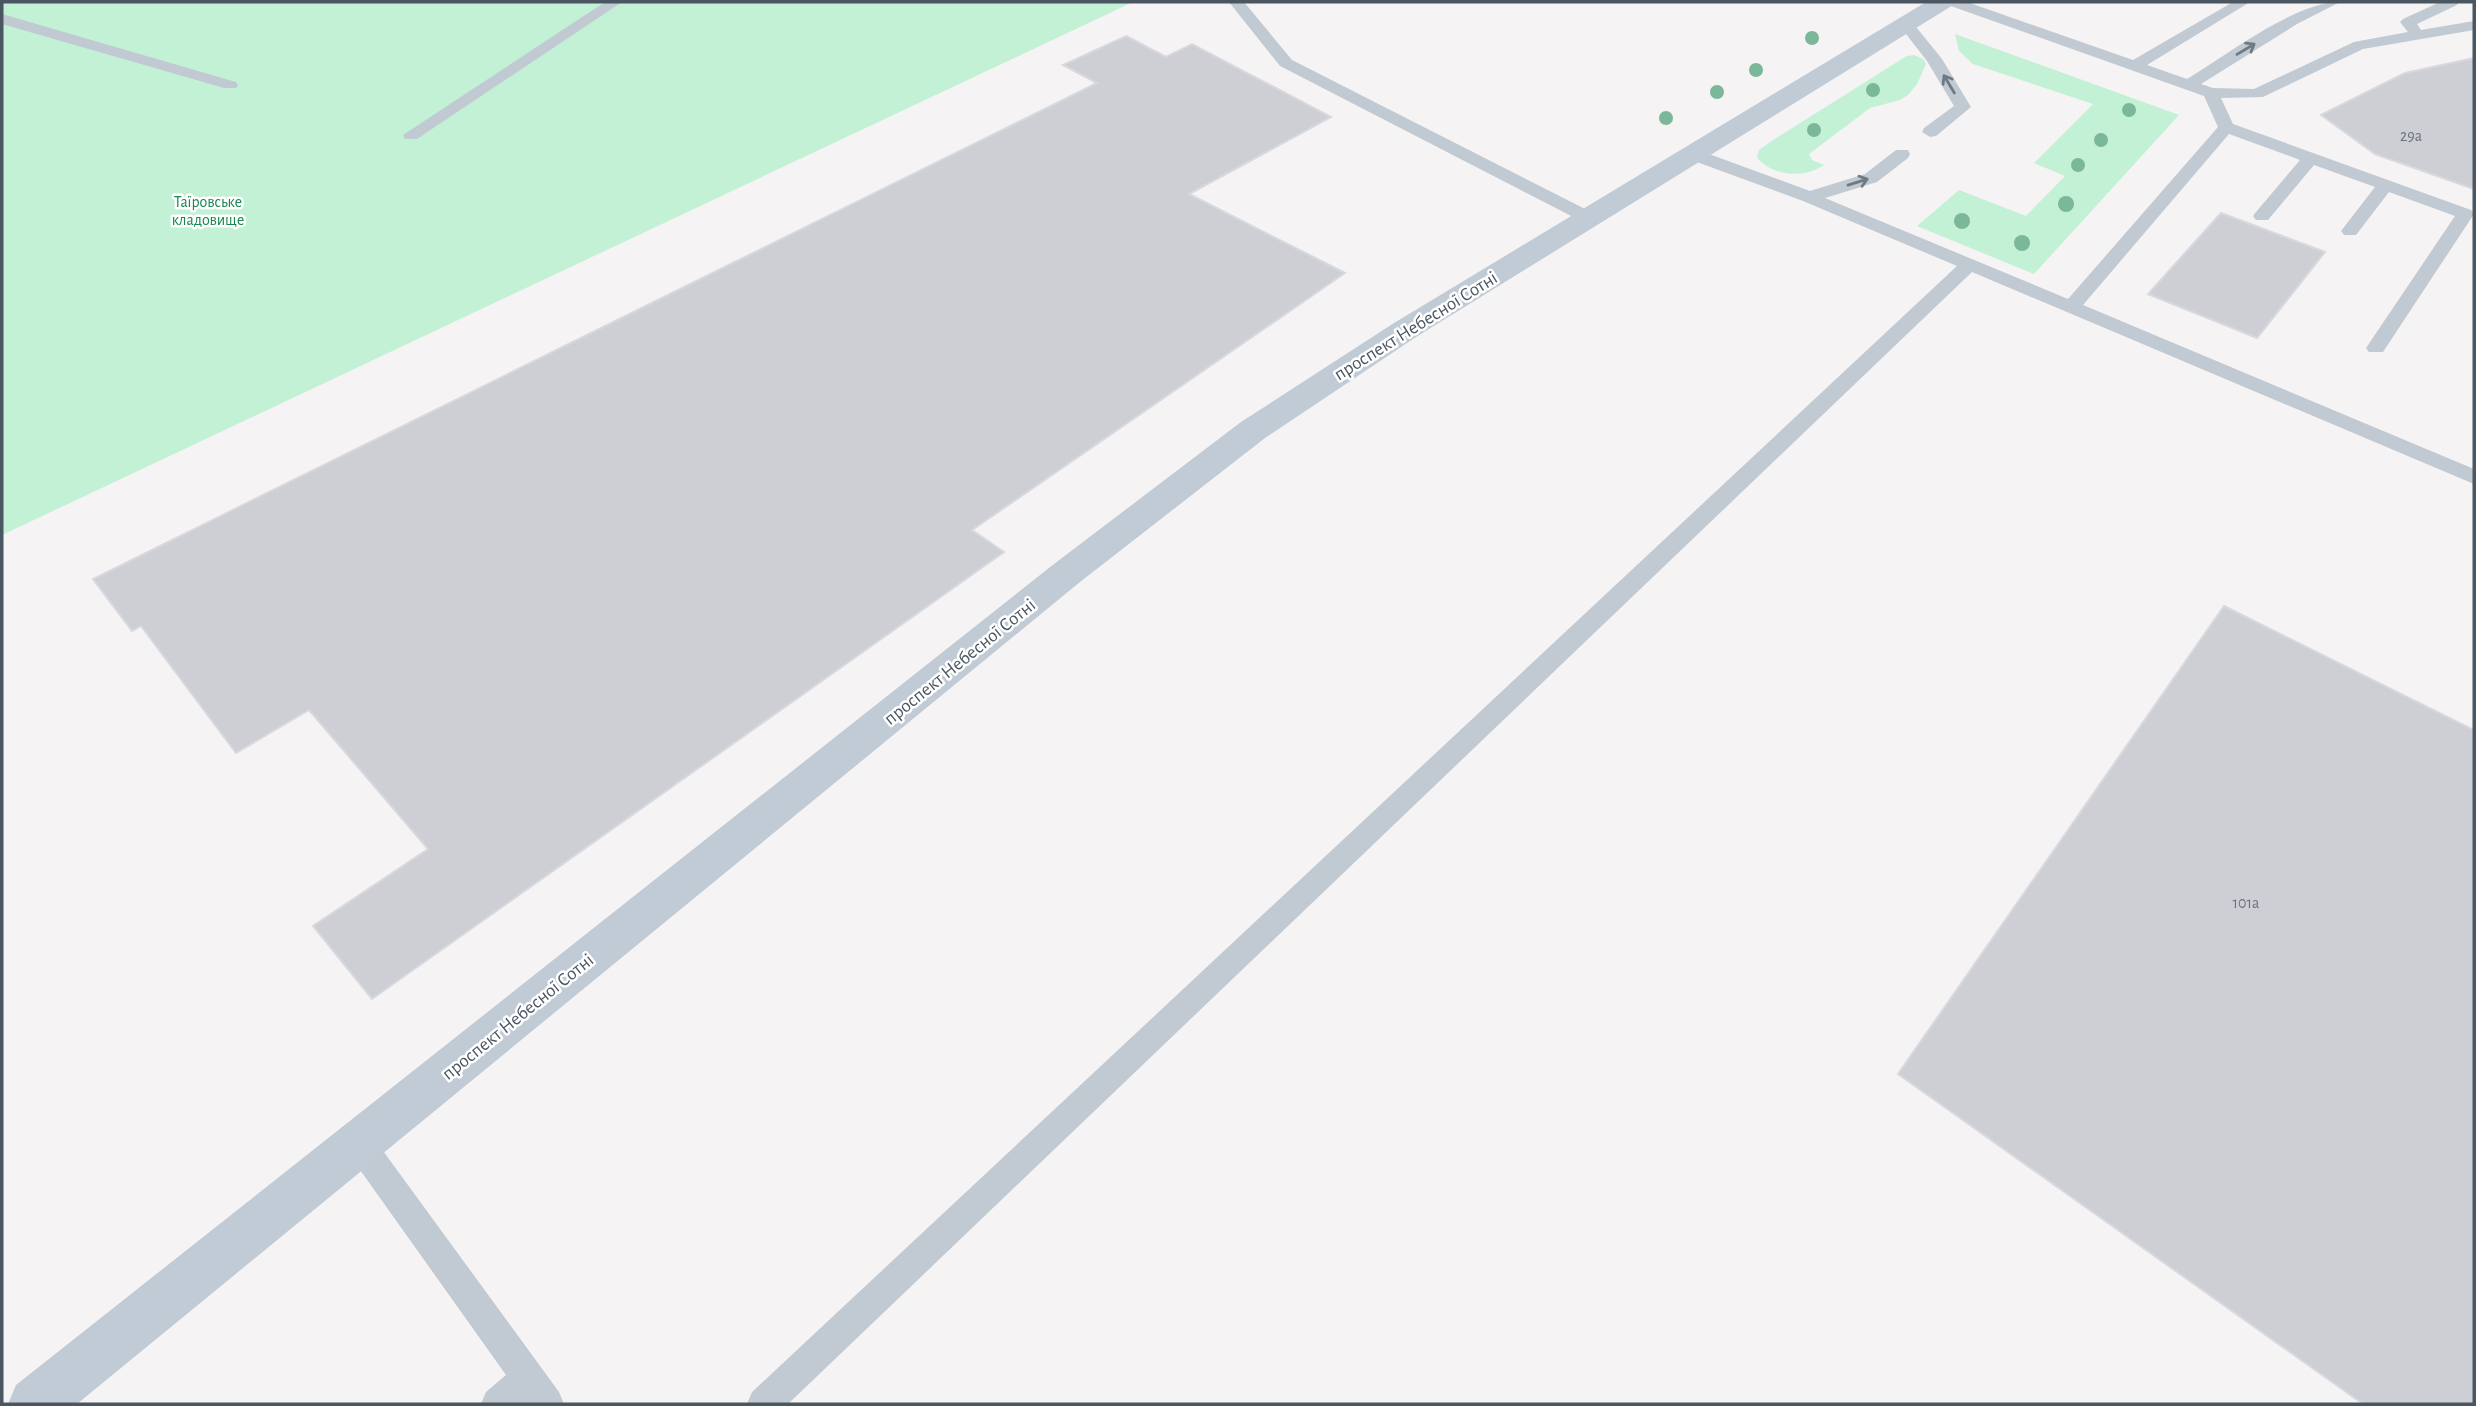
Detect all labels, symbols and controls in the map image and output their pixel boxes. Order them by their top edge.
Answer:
one-way arrow [2236,42,2256,56]
one-way arrow [1941,74,1955,94]
house number: 29а [2400,128,2422,144]
one-way arrow [1847,175,1869,187]
park label: Таїровське кладовище [172,194,244,228]
street label: проспект Небесної Сотні [1331,268,1501,384]
street label: проспект Небесної Сотні [881,595,1039,729]
house number: 101а [2233,895,2259,911]
street label: проспект Небесної Сотні [439,950,597,1084]

